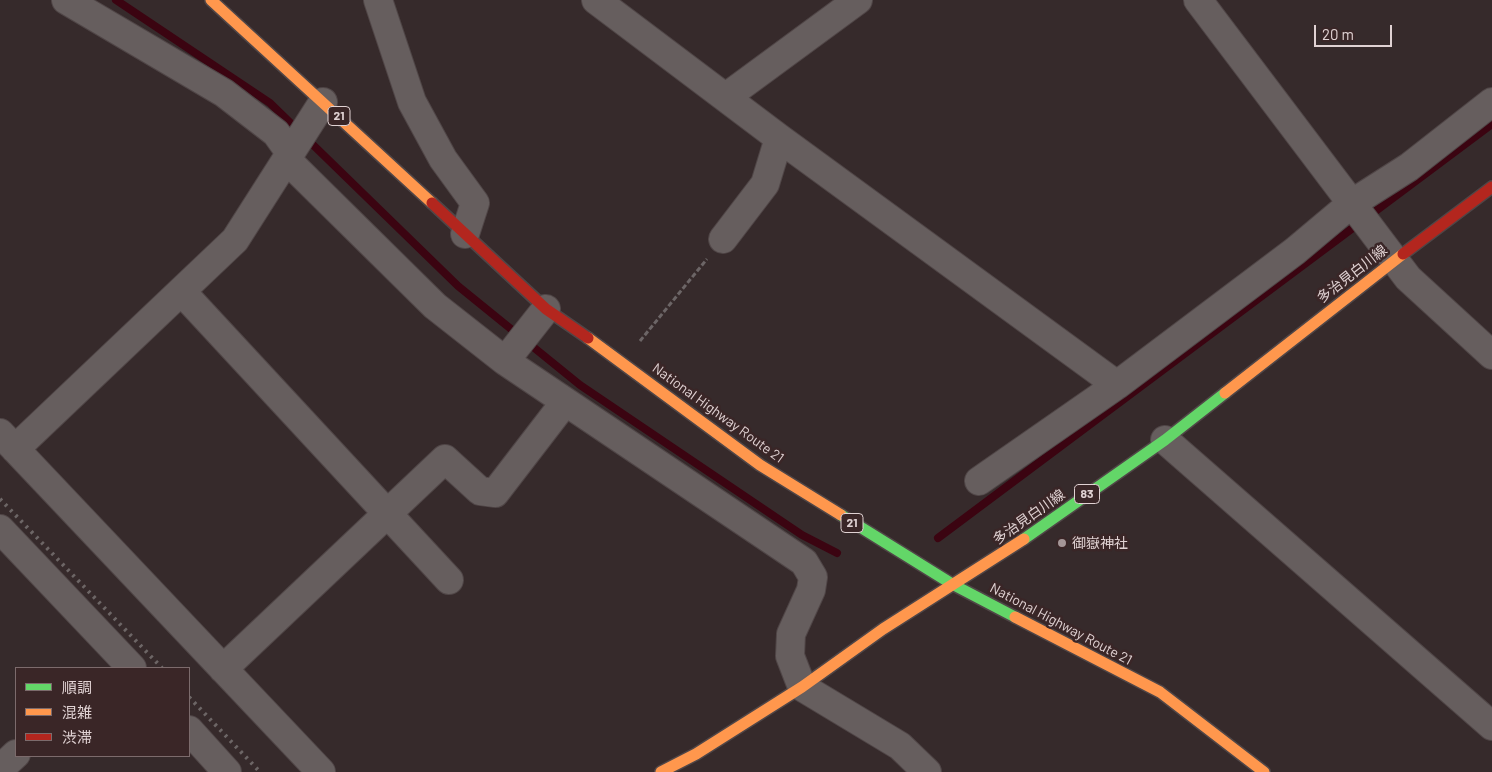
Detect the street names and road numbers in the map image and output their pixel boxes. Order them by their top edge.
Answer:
road number: 21 [328,106,350,125]
street label: 多治見白川線 [1314,242,1390,306]
street label: National Highway Route 21 [649,360,787,466]
road number: 83 [1074,484,1100,504]
street label: 多治見白川線 [990,486,1068,548]
road number: 21 [841,514,863,532]
street label: National Highway Route 21 [987,579,1135,669]

